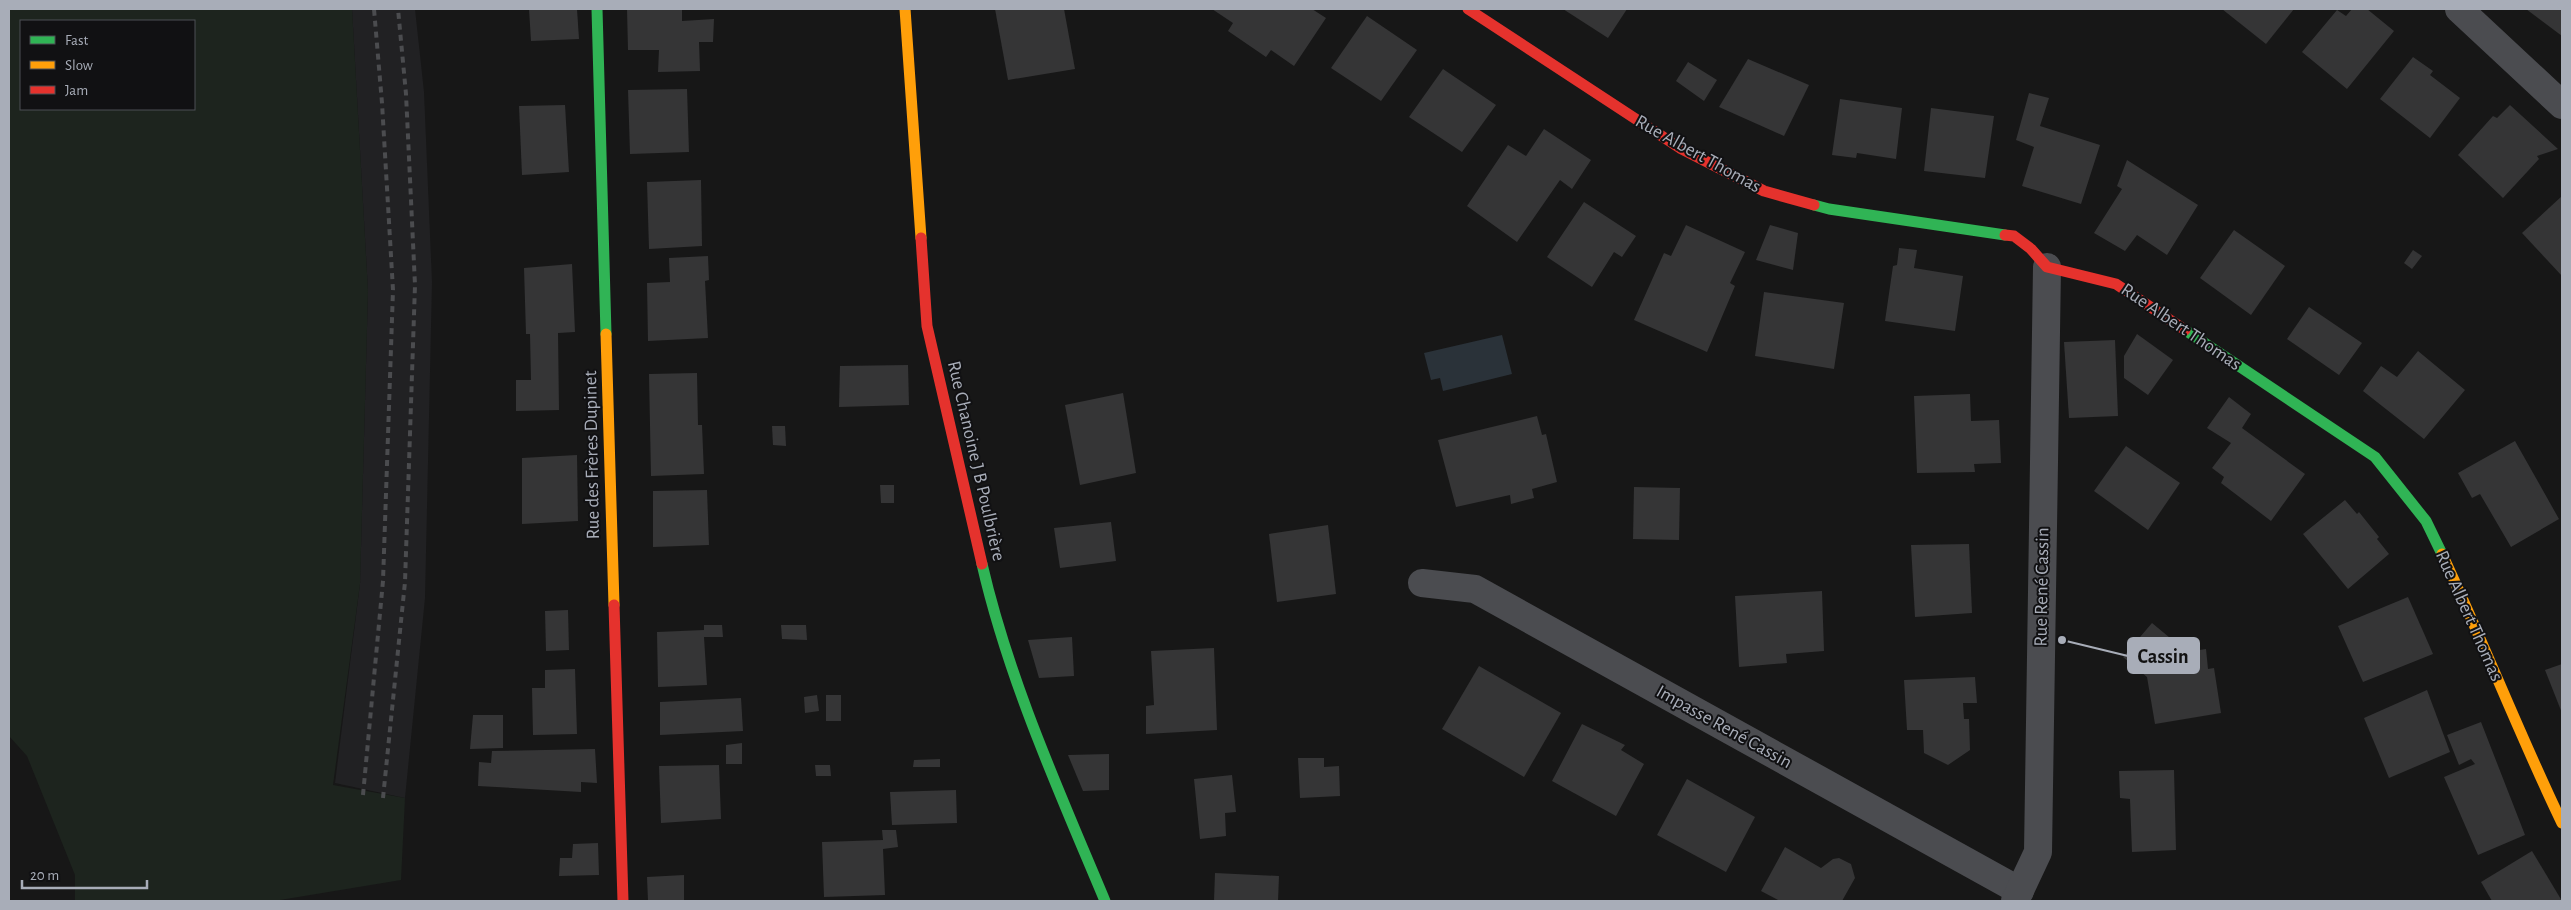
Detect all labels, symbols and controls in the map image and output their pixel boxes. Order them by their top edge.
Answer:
legend [20,20,195,110]
text: Fast [65,33,89,48]
text: Slow [65,58,93,73]
text: Jam [65,83,88,98]
street label: Rue Albert Thomas [1632,112,1764,196]
street label: Rue Albert Thomas [2117,280,2245,374]
street label: Rue Chanoine J B Poulbrière [944,359,1008,563]
street label: Rue des Frères Dupinet [581,370,603,540]
street label: Rue René Cassin [2031,527,2053,647]
street label: Rue Albert Thomas [2432,548,2506,684]
callout: Cassin [2128,638,2199,673]
text: Cassin [2137,647,2189,667]
street label: Impasse René Cassin [1653,682,1795,772]
scale bar [22,858,148,890]
text: 20 m [30,868,59,883]

